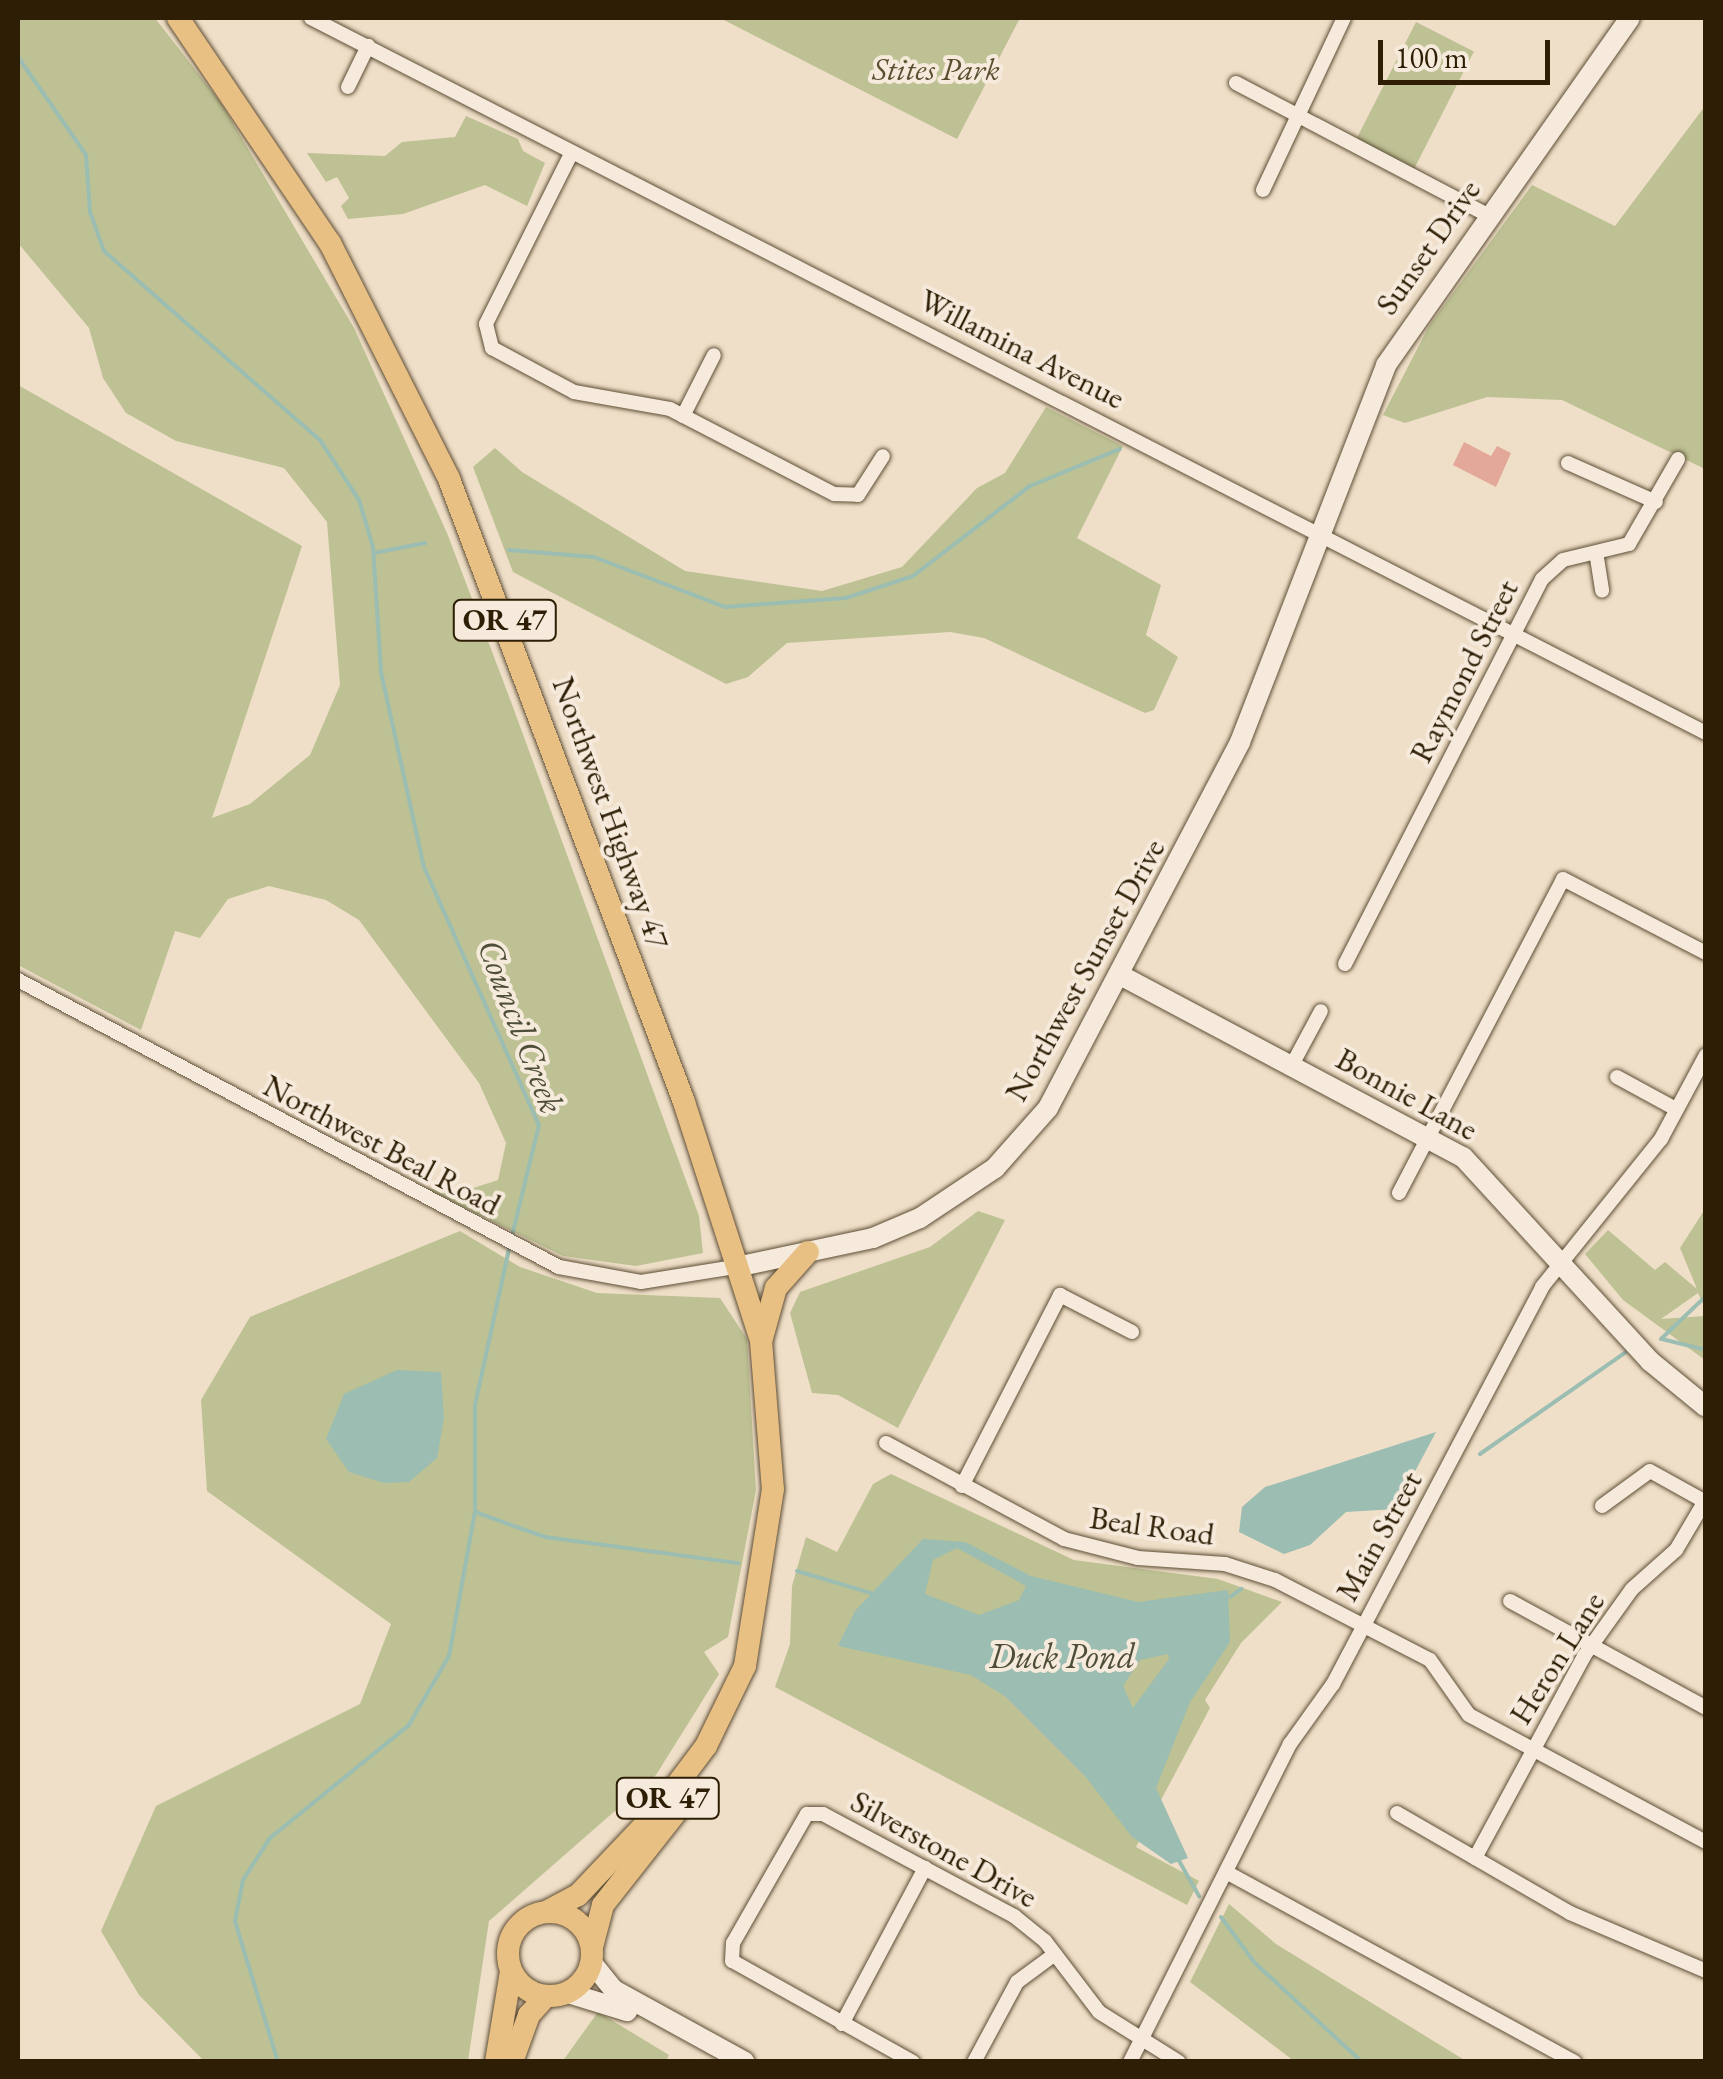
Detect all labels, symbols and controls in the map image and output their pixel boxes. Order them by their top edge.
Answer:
scale bar [1383,20,1556,82]
text: 100 m [1395,38,1468,77]
park label: Stites Park [872,50,1000,88]
street label: Sunset Drive [1367,172,1489,322]
street label: Willamina Avenue [913,281,1131,417]
street label: Raymond Street [1402,573,1526,769]
road number: OR 47 [452,595,558,645]
street label: Northwest Highway 47 [544,672,678,954]
street label: Northwest Sunset Drive [997,832,1173,1108]
water label: Council Creek [469,933,573,1119]
street label: Bonnie Lane [1329,1039,1485,1149]
street label: Northwest Beal Road [257,1066,507,1224]
street label: Main Street [1328,1464,1430,1608]
street label: Beal Road [1087,1498,1217,1554]
street label: Heron Lane [1501,1585,1613,1731]
water label: Duck Pond [989,1635,1135,1677]
road number: OR 47 [616,1773,720,1823]
street label: Silverstone Drive [844,1782,1044,1916]

